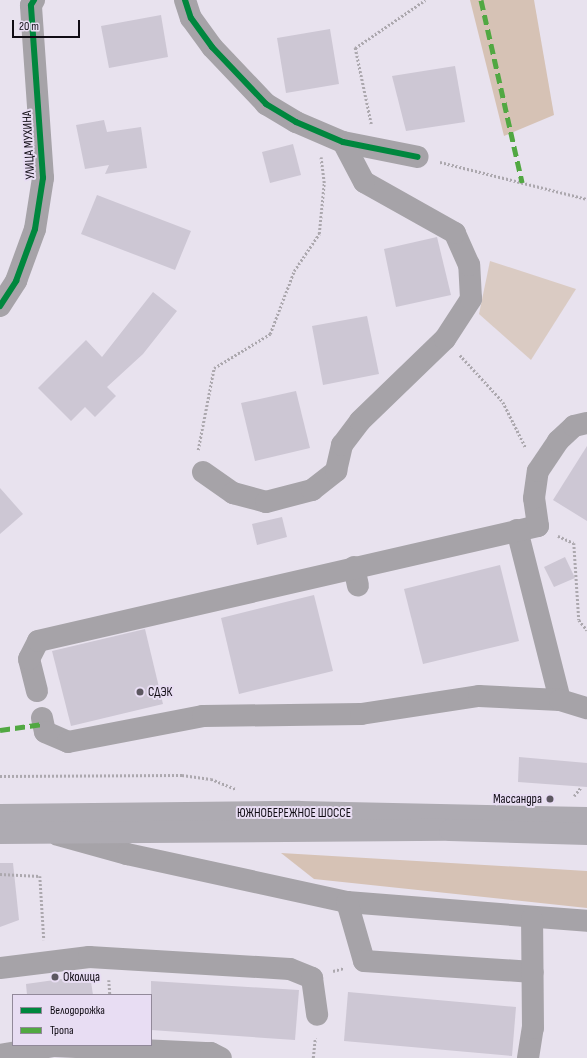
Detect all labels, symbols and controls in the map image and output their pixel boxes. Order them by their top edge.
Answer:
scale bar [14,12,82,38]
text: 20 m [19,19,39,34]
street label: УЛИЦА МУХИНА [19,110,39,180]
place label: СДЭК [148,684,172,700]
marker: СДЭК [135,687,145,697]
place label: Массандра [493,791,542,807]
marker: Массандра [545,794,555,804]
street label: ЮЖНОБЕРЕЖНОЕ ШОССЕ [237,805,351,821]
place label: Околица [63,969,100,985]
marker: Околица [50,972,60,982]
legend [12,994,152,1046]
text: Велодорожка [50,1003,105,1018]
text: Тропа [50,1023,74,1038]

